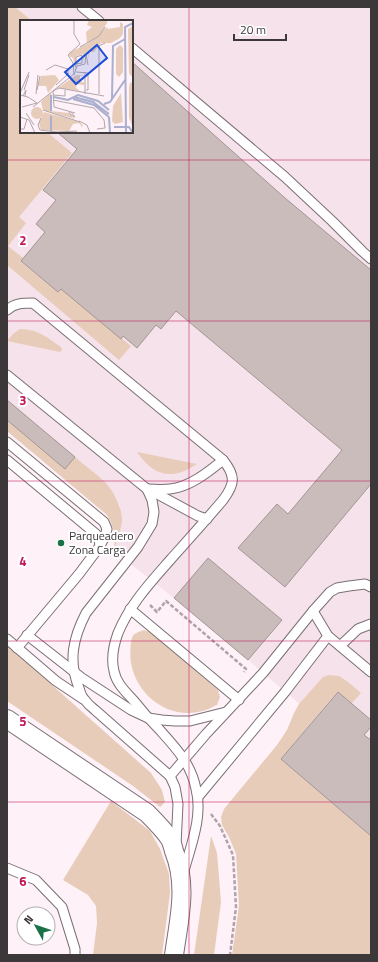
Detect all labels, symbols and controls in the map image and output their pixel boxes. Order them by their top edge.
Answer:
scale bar [234,16,286,42]
inset map [20,20,133,133]
text: 20 m [240,20,266,39]
text: 2 [19,230,27,250]
text: 3 [19,390,27,410]
place label: Parqueadero Zona Carga [69,526,134,559]
marker: Parqueadero Zona Carga [56,538,66,548]
text: 4 [19,551,27,571]
text: 5 [19,711,27,731]
text: 6 [19,871,27,891]
north arrow [16,906,56,946]
text: N [20,912,37,928]

